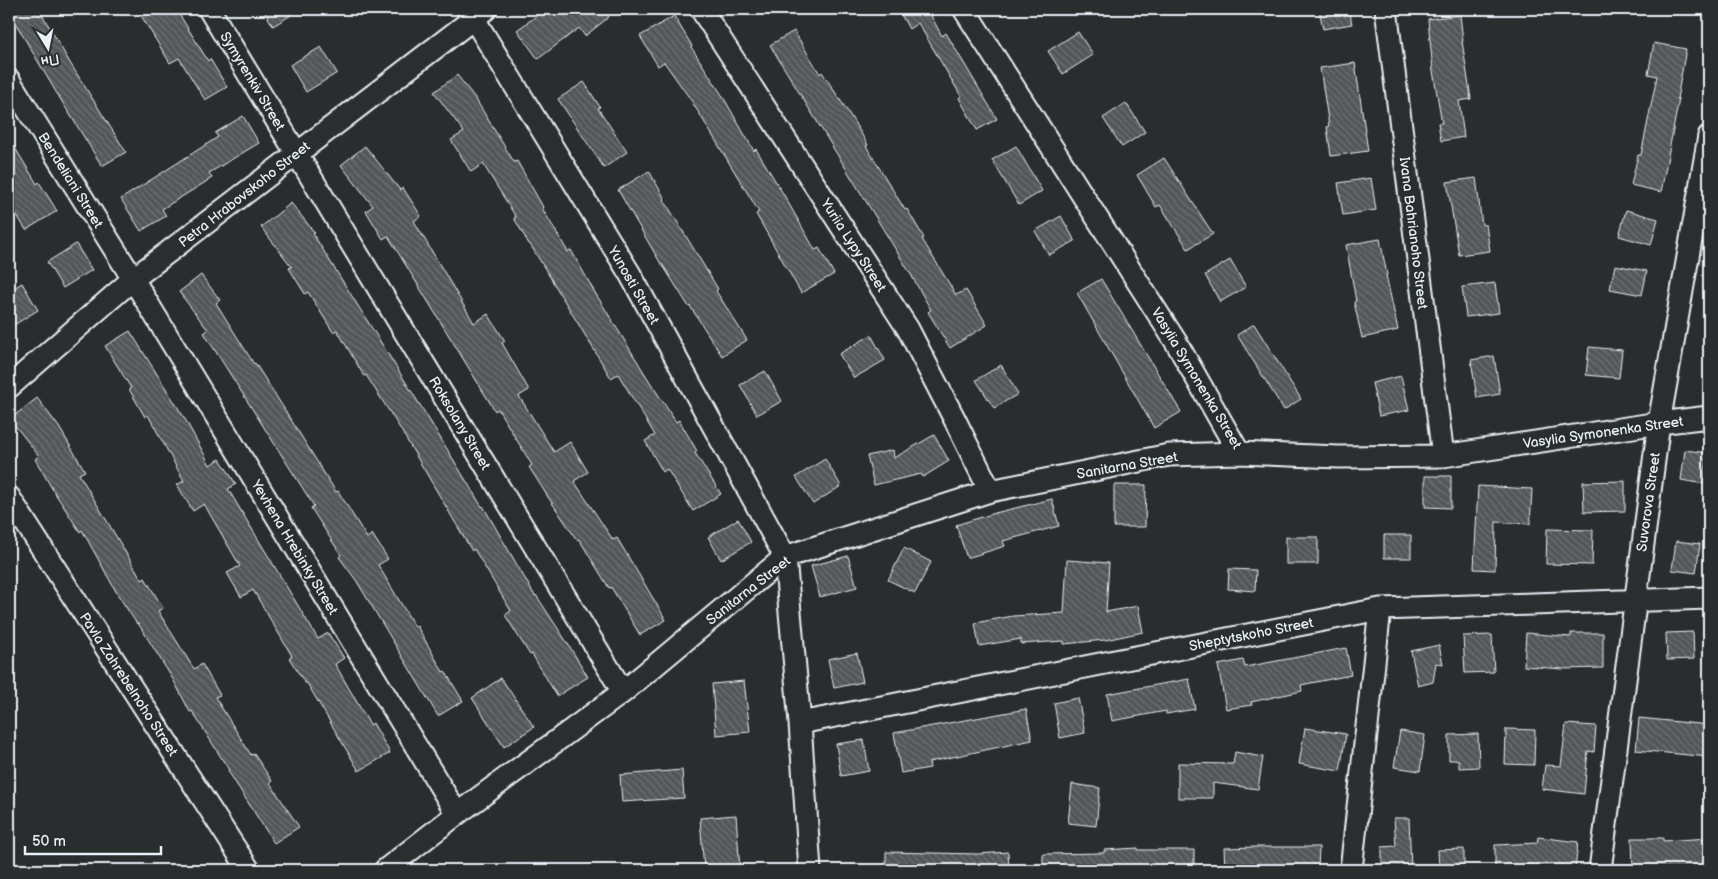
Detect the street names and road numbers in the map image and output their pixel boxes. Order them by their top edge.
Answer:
street label: Symyrenkiv Street [216,29,289,134]
street label: Bendeliani Street [34,129,107,232]
street label: Petra Hrabovskoho Street [175,137,314,251]
street label: Ivana Bahrianoho Street [1396,156,1431,311]
street label: Yuriia Lypy Street [817,195,890,296]
street label: Yunosti Street [604,242,663,328]
street label: Vasylia Symonenka Street [1148,305,1246,452]
street label: Roksolany Street [425,374,494,474]
street label: Vasylia Symonenka Street [1522,413,1685,452]
street label: Sanitarna Street [1075,448,1180,483]
street label: Suvorova Street [1633,451,1664,553]
street label: Yevhena Hrebinky Street [247,476,342,618]
street label: Sanitarna Street [703,552,794,629]
street label: Pavla Zahrebelnoho Street [76,609,182,760]
street label: Sheptytskoho Street [1187,614,1315,655]

